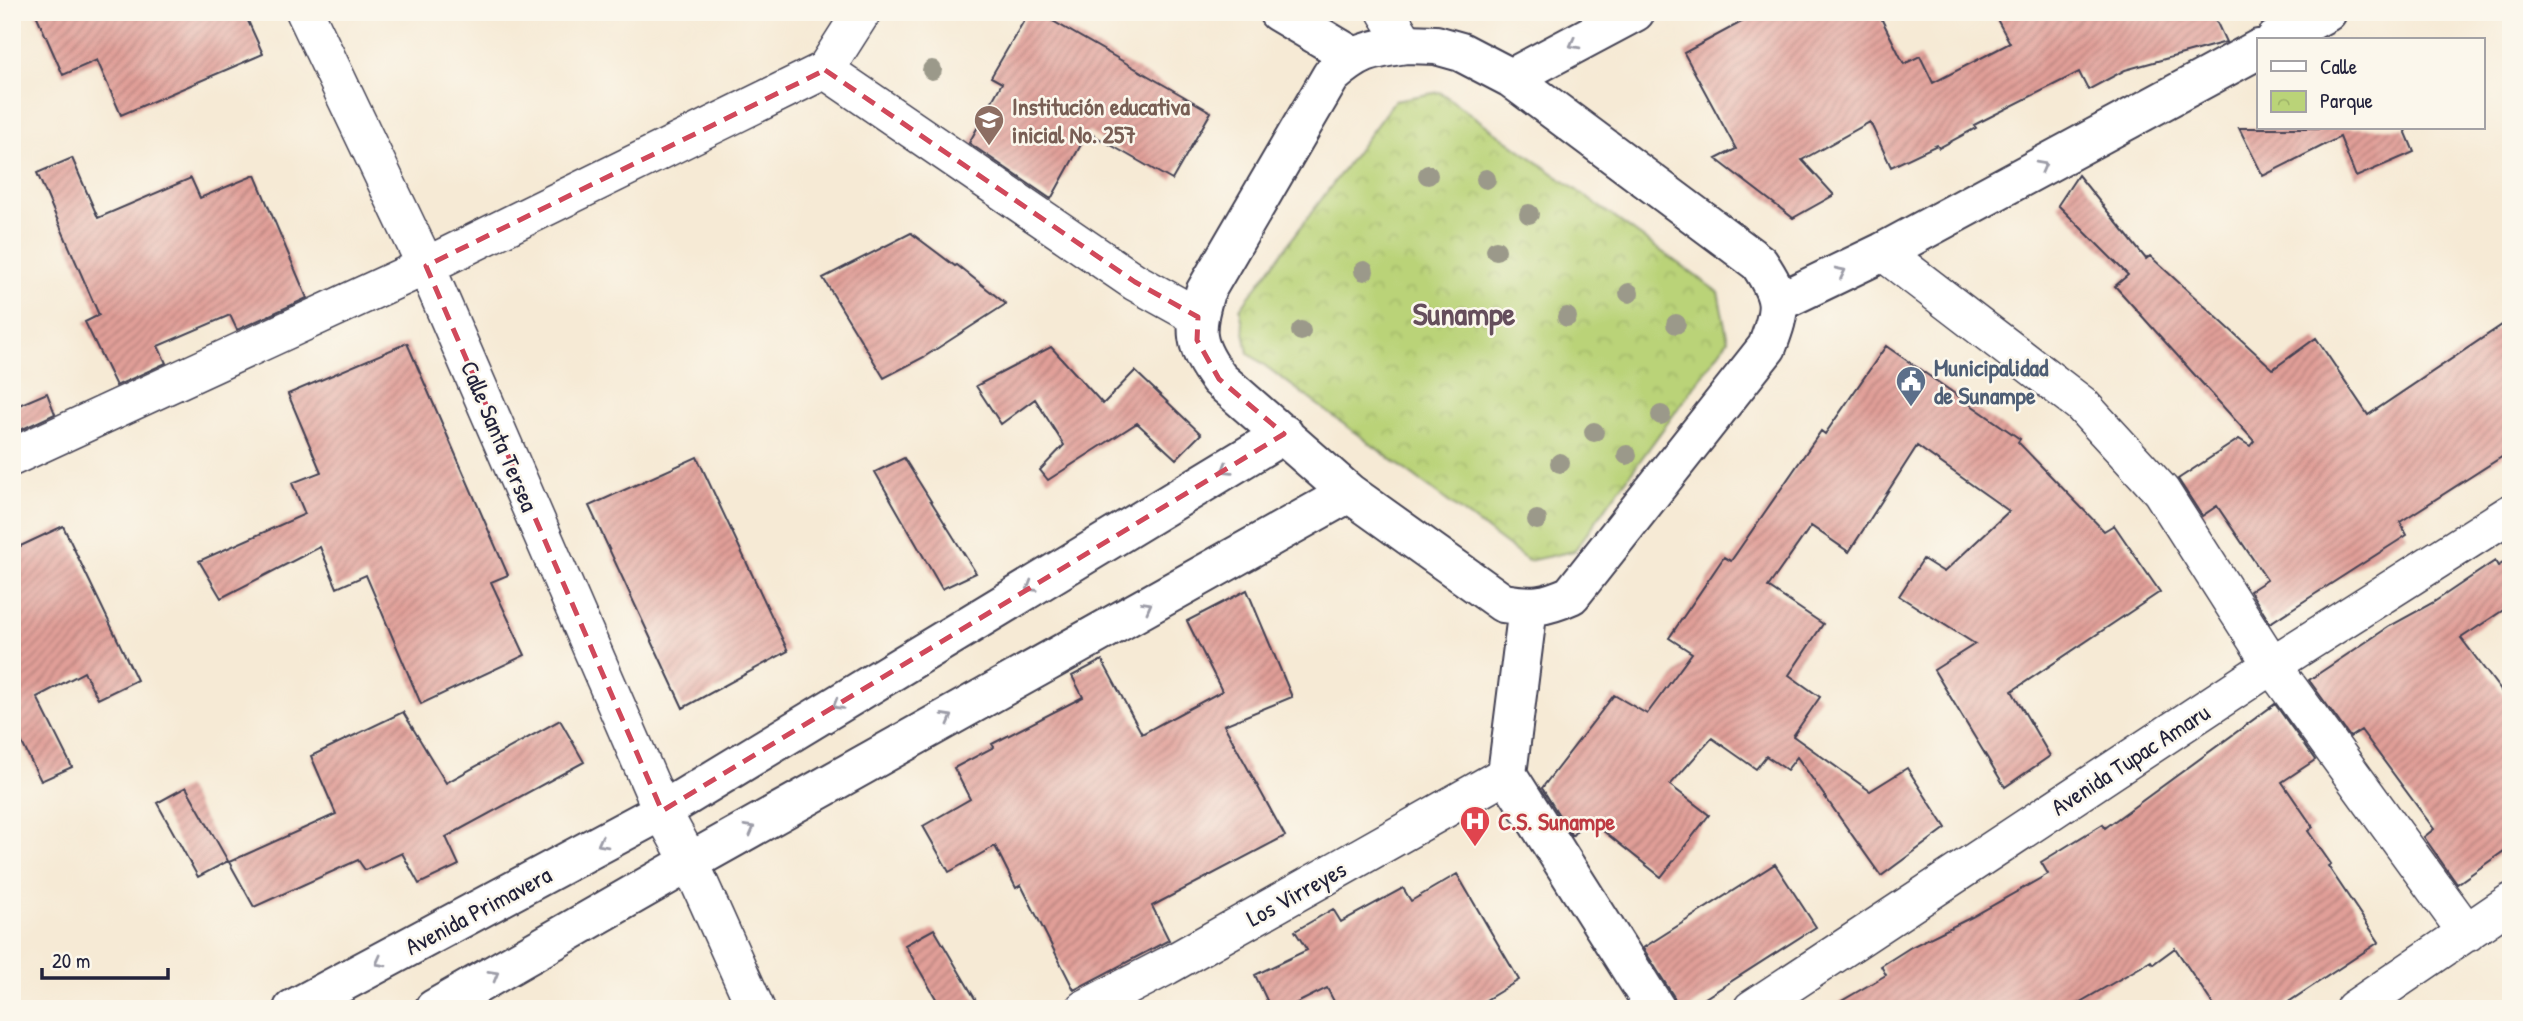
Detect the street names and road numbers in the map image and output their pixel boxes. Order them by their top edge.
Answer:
street label: Calle Santa Tersea [454,356,546,516]
street label: Avenida Tupac Amaru [2045,696,2216,822]
street label: Los Virreyes [1240,853,1352,933]
street label: Avenida Primavera [399,858,557,962]

